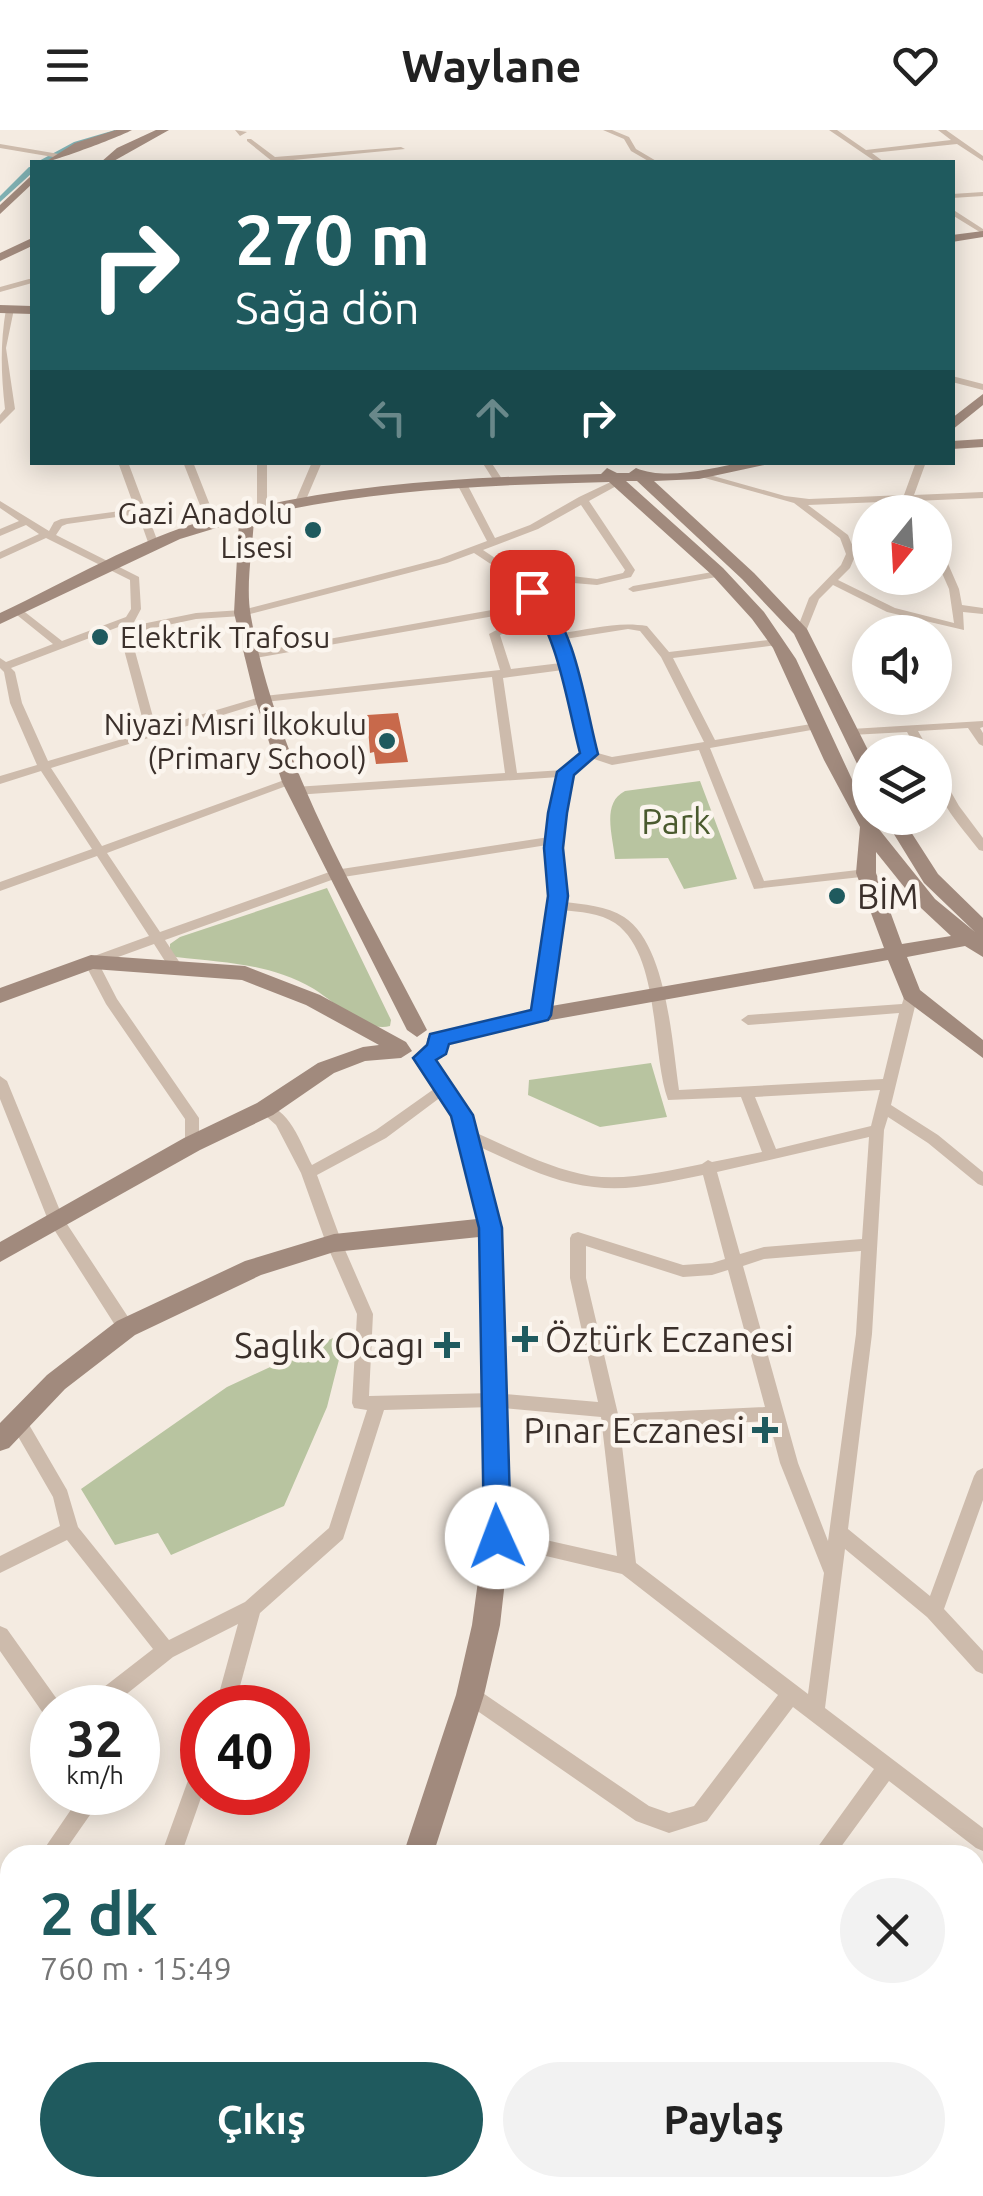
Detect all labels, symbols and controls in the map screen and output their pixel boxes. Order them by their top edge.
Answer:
icon: menu [40,38,95,93]
icon: heart [888,38,943,93]
text: Waylane [402,40,581,91]
icon: right [70,200,200,330]
text: 270 m [235,200,430,278]
text: Sağa dön [235,282,419,333]
icon: left [360,390,415,445]
icon: ahead [465,390,520,445]
icon: right [570,390,625,445]
north arrow [852,495,952,595]
map controls [852,495,952,835]
place label: Gazi Anadolu Lisesi [118,496,293,564]
marker: Gazi Anadolu Lisesi [302,519,324,541]
pin [490,550,575,635]
icon: arrive [505,565,560,620]
button: sound [852,615,952,715]
place label: Elektrik Trafosu [120,620,330,654]
marker: Elektrik Trafosu [89,626,111,648]
place label: Niyazi Mısri İlkokulu (Primary School) [104,707,367,775]
marker: Niyazi Mısri İlkokulu (Primary School) [376,730,398,752]
button: layers [852,735,952,835]
park label: Park [641,801,711,841]
place label: BİM [857,876,919,916]
marker: BİM [826,885,848,907]
place label: Öztürk Eczanesi [545,1319,794,1359]
place label: Saglık Ocagı [234,1325,424,1365]
marker: Öztürk Eczanesi [514,1328,536,1350]
marker: Saglık Ocagı [434,1332,460,1358]
place label: Pınar Eczanesi [523,1410,745,1450]
marker: Pınar Eczanesi [754,1419,776,1441]
position arrow [445,1485,549,1589]
speed limit sign: 40 [180,1685,310,1815]
text: 32 [67,1710,123,1766]
text: km/h [66,1761,124,1789]
button: close [840,1878,945,1983]
text: 2 dk [40,1879,158,1946]
text: 760 m · 15:49 [40,1950,232,1986]
button: Çıkış [40,2062,483,2177]
button: Paylaş [503,2062,945,2177]

